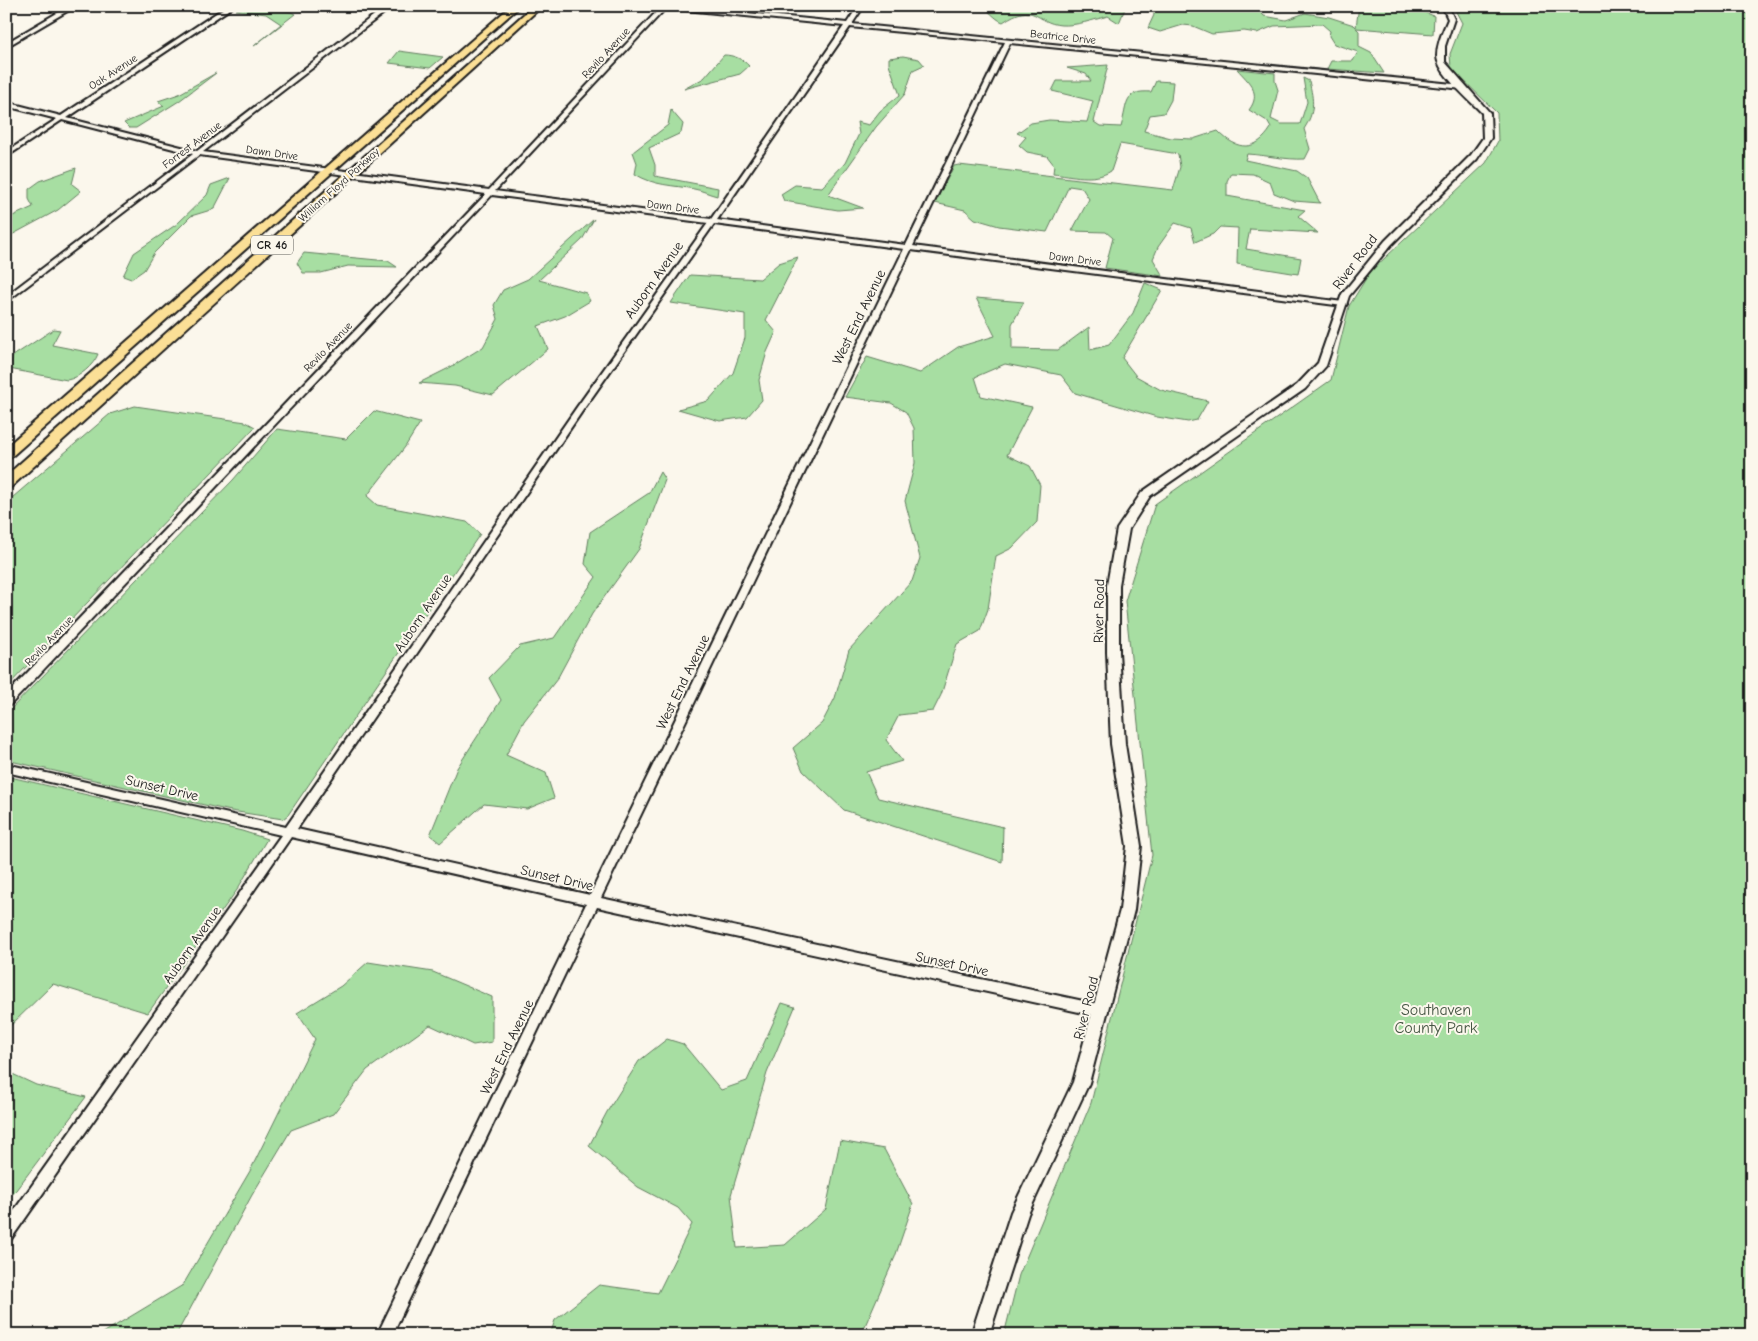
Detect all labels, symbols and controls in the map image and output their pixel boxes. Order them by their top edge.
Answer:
street label: Revilo Avenue [579,25,633,81]
street label: Beatrice Drive [1029,27,1097,47]
street label: Oak Avenue [86,51,140,92]
street label: Forrest Avenue [160,118,224,171]
street label: Dawn Drive [245,143,299,163]
street label: William Floyd Parkway [296,145,382,225]
street label: Dawn Drive [646,197,700,217]
street label: River Road [1329,231,1381,293]
road number: CR 46 [251,236,293,254]
street label: Auborn Avenue [621,238,687,322]
street label: Dawn Drive [1048,249,1102,269]
street label: West End Avenue [829,267,889,367]
street label: Revilo Avenue [301,319,355,375]
street label: Auborn Avenue [391,571,455,655]
street label: River Road [1090,579,1108,643]
street label: Revilo Avenue [22,613,76,669]
street label: West End Avenue [653,632,713,732]
street label: Sunset Drive [124,771,200,805]
street label: Sunset Drive [519,861,595,895]
street label: Auborn Avenue [159,903,225,987]
street label: Sunset Drive [914,948,990,980]
street label: River Road [1070,975,1102,1041]
street label: West End Avenue [477,997,537,1097]
park label: Southaven County Park [1394,1001,1478,1037]

